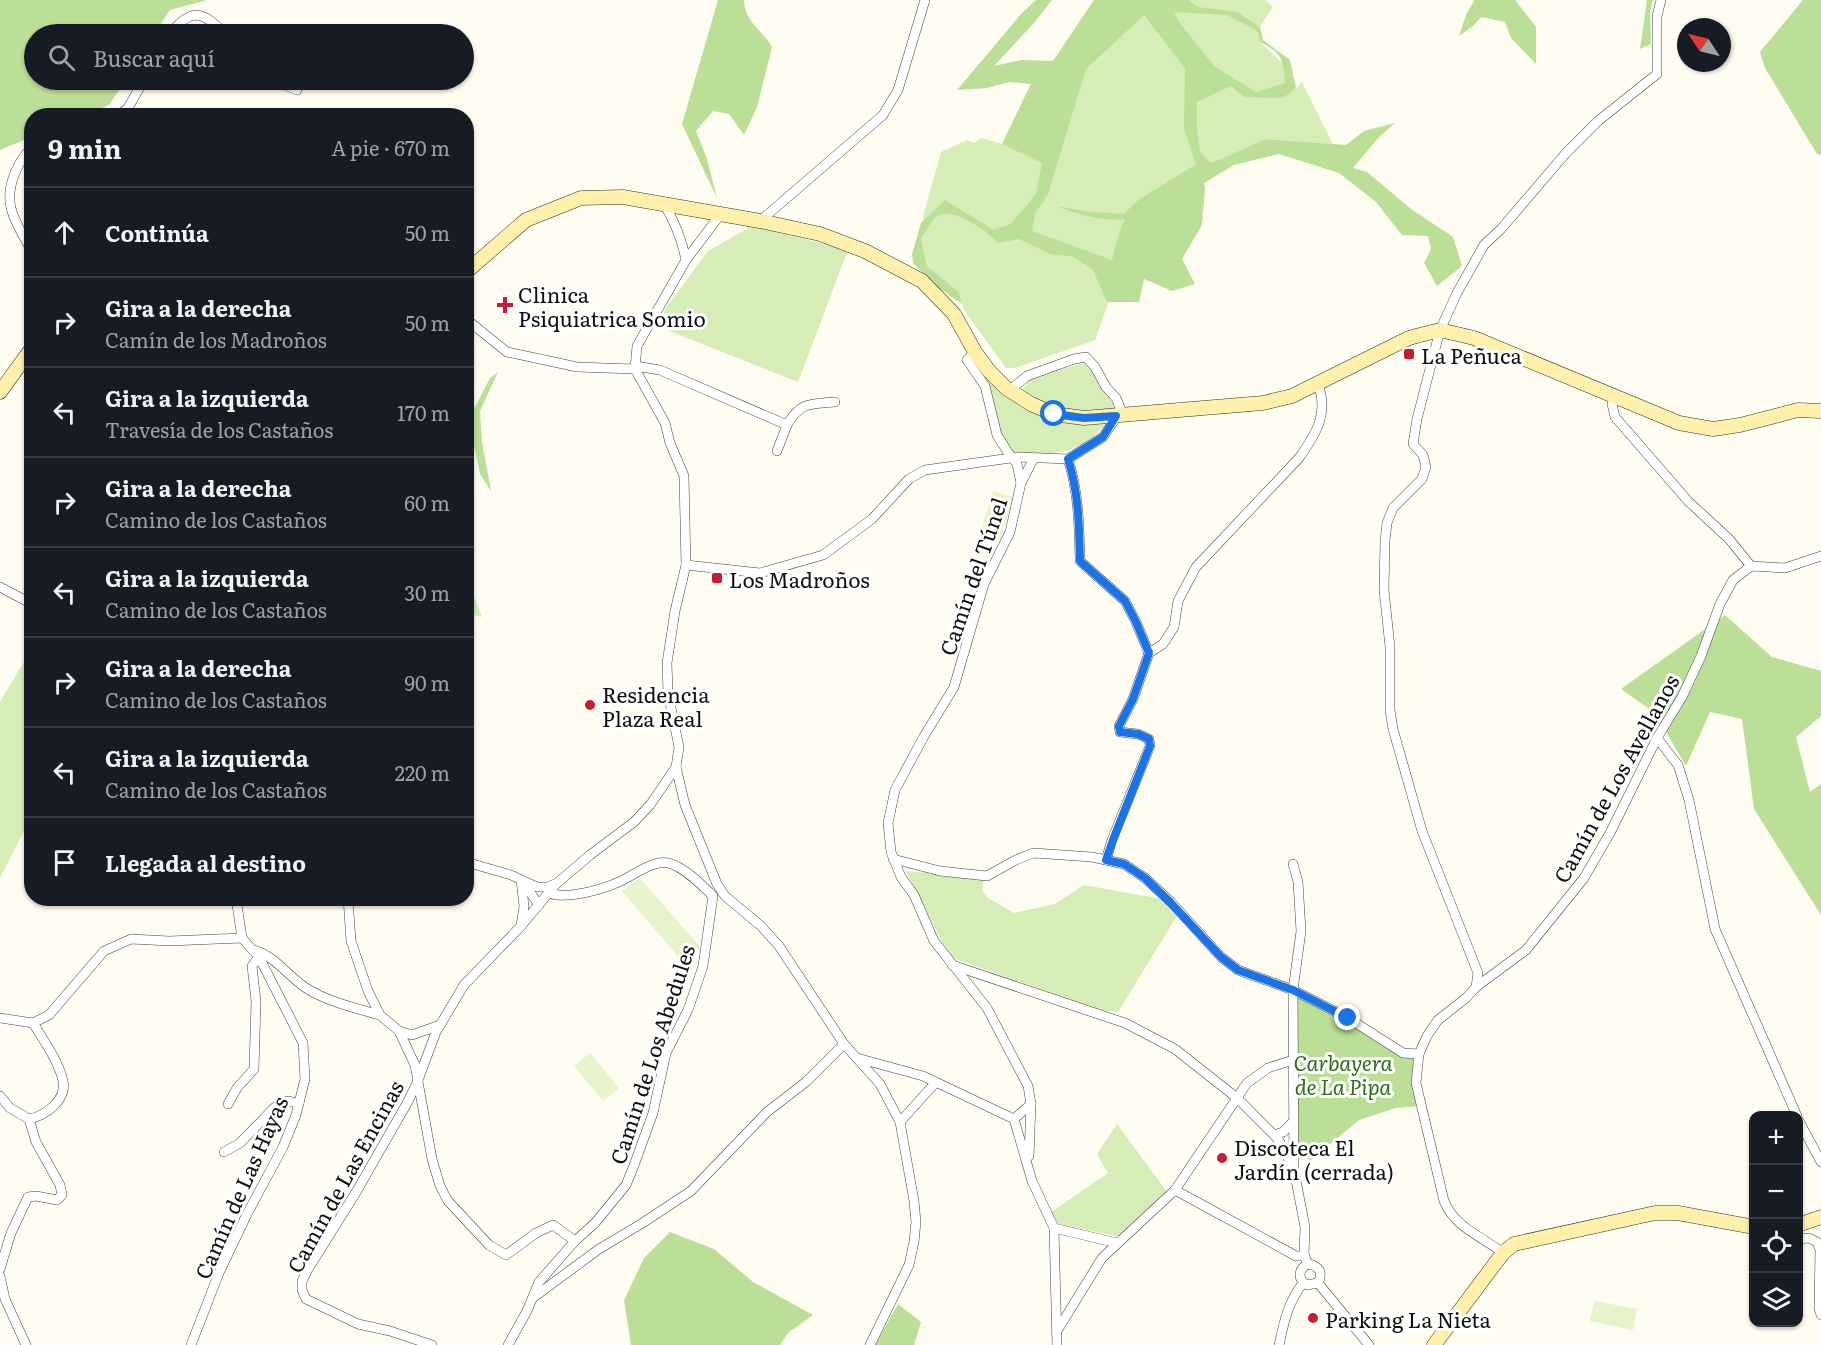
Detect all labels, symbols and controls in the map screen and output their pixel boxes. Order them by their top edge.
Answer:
north arrow [1677,18,1731,72]
search box [24,24,474,90]
icon: search [45,41,78,74]
text: Buscar aquí [93,41,215,74]
text: 9 min [48,128,122,167]
text: A pie · 670 m [331,132,450,162]
icon: ahead [48,216,81,249]
text: Continúa [105,216,209,249]
text: 50 m [405,217,450,247]
place label: Clinica Psiquiatrica Somio [518,278,706,333]
text: Gira a la derecha [105,291,292,324]
marker: Clinica Psiquiatrica Somio [496,296,514,314]
icon: right [48,306,81,339]
text: 50 m [405,307,450,337]
text: Camín de los Madroños [105,324,327,354]
place label: La Peñuca [1421,339,1522,370]
marker: La Peñuca [1402,347,1416,361]
text: Gira a la izquierda [105,381,309,414]
icon: left [48,396,81,429]
text: 170 m [397,397,450,427]
route start [1040,400,1066,426]
text: Travesía de los Castaños [105,414,333,444]
text: Gira a la derecha [105,471,292,504]
icon: right [48,486,81,519]
text: 60 m [404,487,450,517]
street label: Camín del Túnel [930,493,1014,659]
text: Camino de los Castaños [105,504,327,534]
text: Gira a la izquierda [105,561,309,594]
place label: Los Madroños [729,563,870,594]
marker: Los Madroños [710,571,724,585]
icon: left [48,576,81,609]
text: 30 m [404,577,450,607]
text: Camino de los Castaños [105,594,327,624]
text: Gira a la derecha [105,651,292,684]
icon: right [48,666,81,699]
text: 90 m [405,667,450,697]
street label: Camín de Los Avellanos [1545,668,1685,888]
place label: Residencia Plaza Real [602,678,710,733]
text: Camino de los Castaños [105,684,327,714]
marker: Residencia Plaza Real [583,698,597,712]
text: Gira a la izquierda [105,741,309,774]
icon: left [48,756,81,789]
text: 220 m [395,757,450,787]
text: Camino de los Castaños [105,774,327,804]
icon: arrive [48,846,81,879]
text: Llegada al destino [105,846,306,879]
street label: Camín de Los Abedules [601,940,701,1168]
route end [1334,1004,1360,1030]
park label: Carbayera de La Pipa [1294,1046,1392,1101]
street label: Camín de Las Encinas [278,1074,410,1278]
street label: Camín de Las Hayas [186,1091,294,1283]
map controls [1749,1111,1803,1327]
button: + [1749,1111,1803,1165]
place label: Discoteca El Jardín (cerrada) [1234,1131,1394,1186]
marker: Discoteca El Jardín (cerrada) [1215,1151,1229,1165]
button: − [1749,1165,1803,1219]
button: locate [1749,1219,1803,1273]
button: layers [1749,1273,1803,1327]
place label: Parking La Nieta [1325,1303,1492,1334]
marker: Parking La Nieta [1306,1311,1320,1325]

